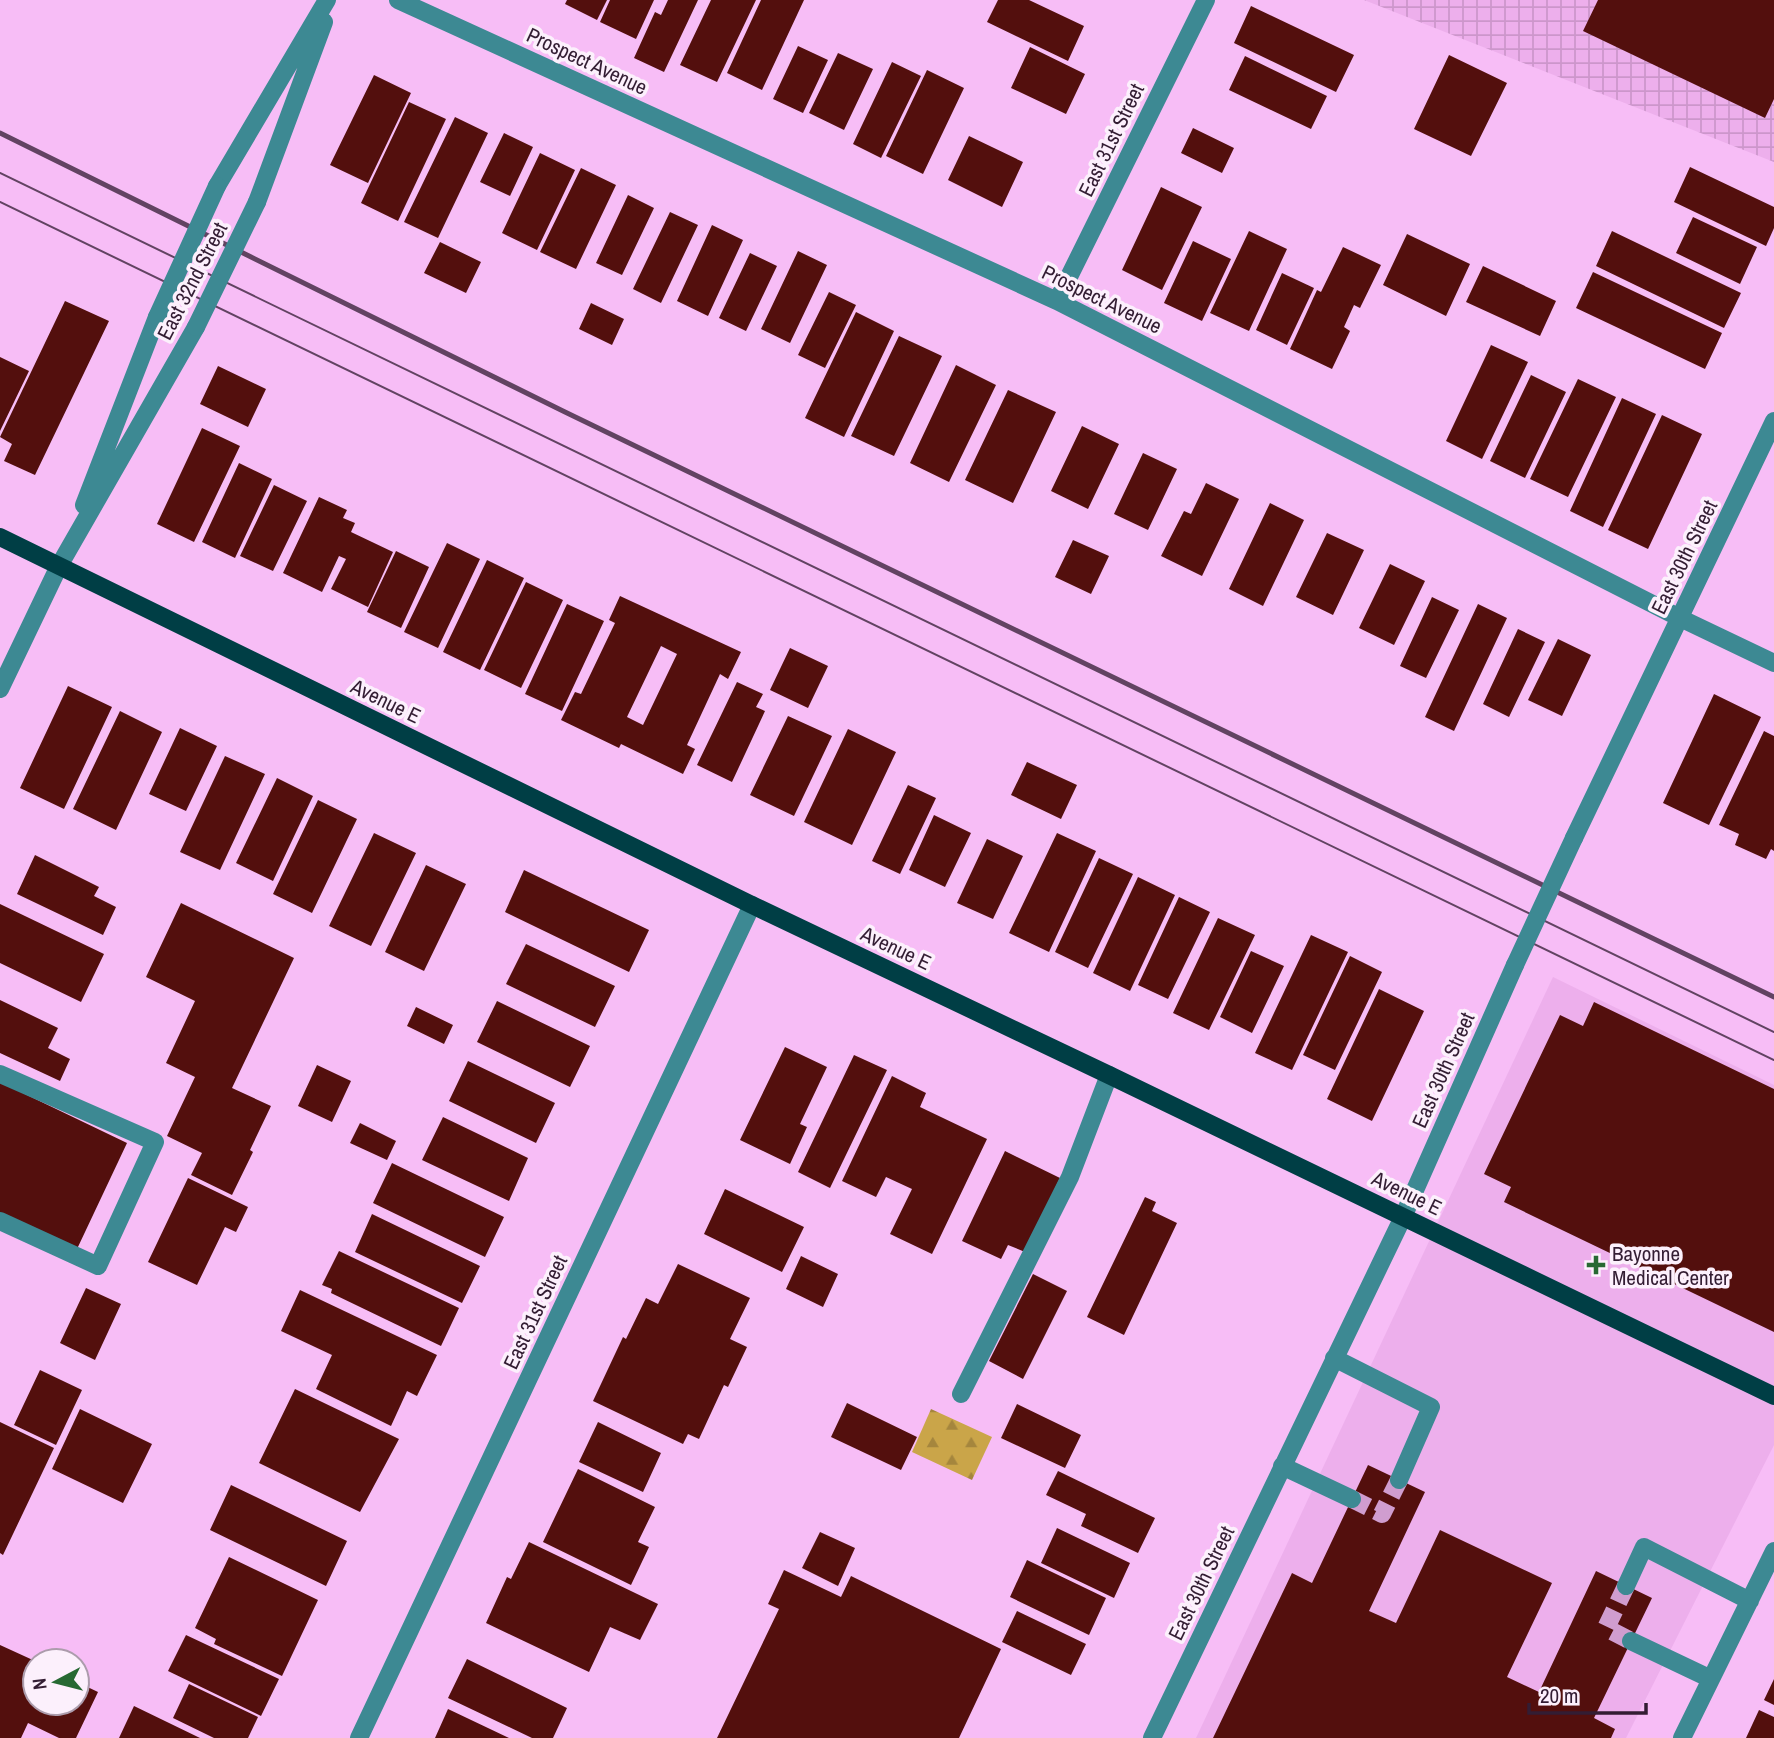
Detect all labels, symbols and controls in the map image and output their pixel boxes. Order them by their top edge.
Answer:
street label: Prospect Avenue [522,20,652,102]
street label: East 31st Street [1071,78,1151,201]
street label: East 32nd Street [150,217,234,345]
street label: Prospect Avenue [1037,257,1167,341]
street label: East 30th Street [1644,495,1724,619]
street label: Avenue E [345,671,426,730]
street label: Avenue E [855,919,936,977]
street label: East 30th Street [1405,1008,1481,1132]
street label: Avenue E [1366,1163,1447,1222]
place label: Bayonne Medical Center [1612,1239,1729,1292]
street label: East 31st Street [496,1250,574,1374]
marker: Bayonne Medical Center [1586,1255,1606,1275]
street label: East 30th Street [1161,1521,1241,1645]
north arrow [21,1647,91,1717]
scale bar [1529,1672,1646,1716]
text: N [26,1677,53,1691]
text: 20 m [1540,1681,1578,1710]

